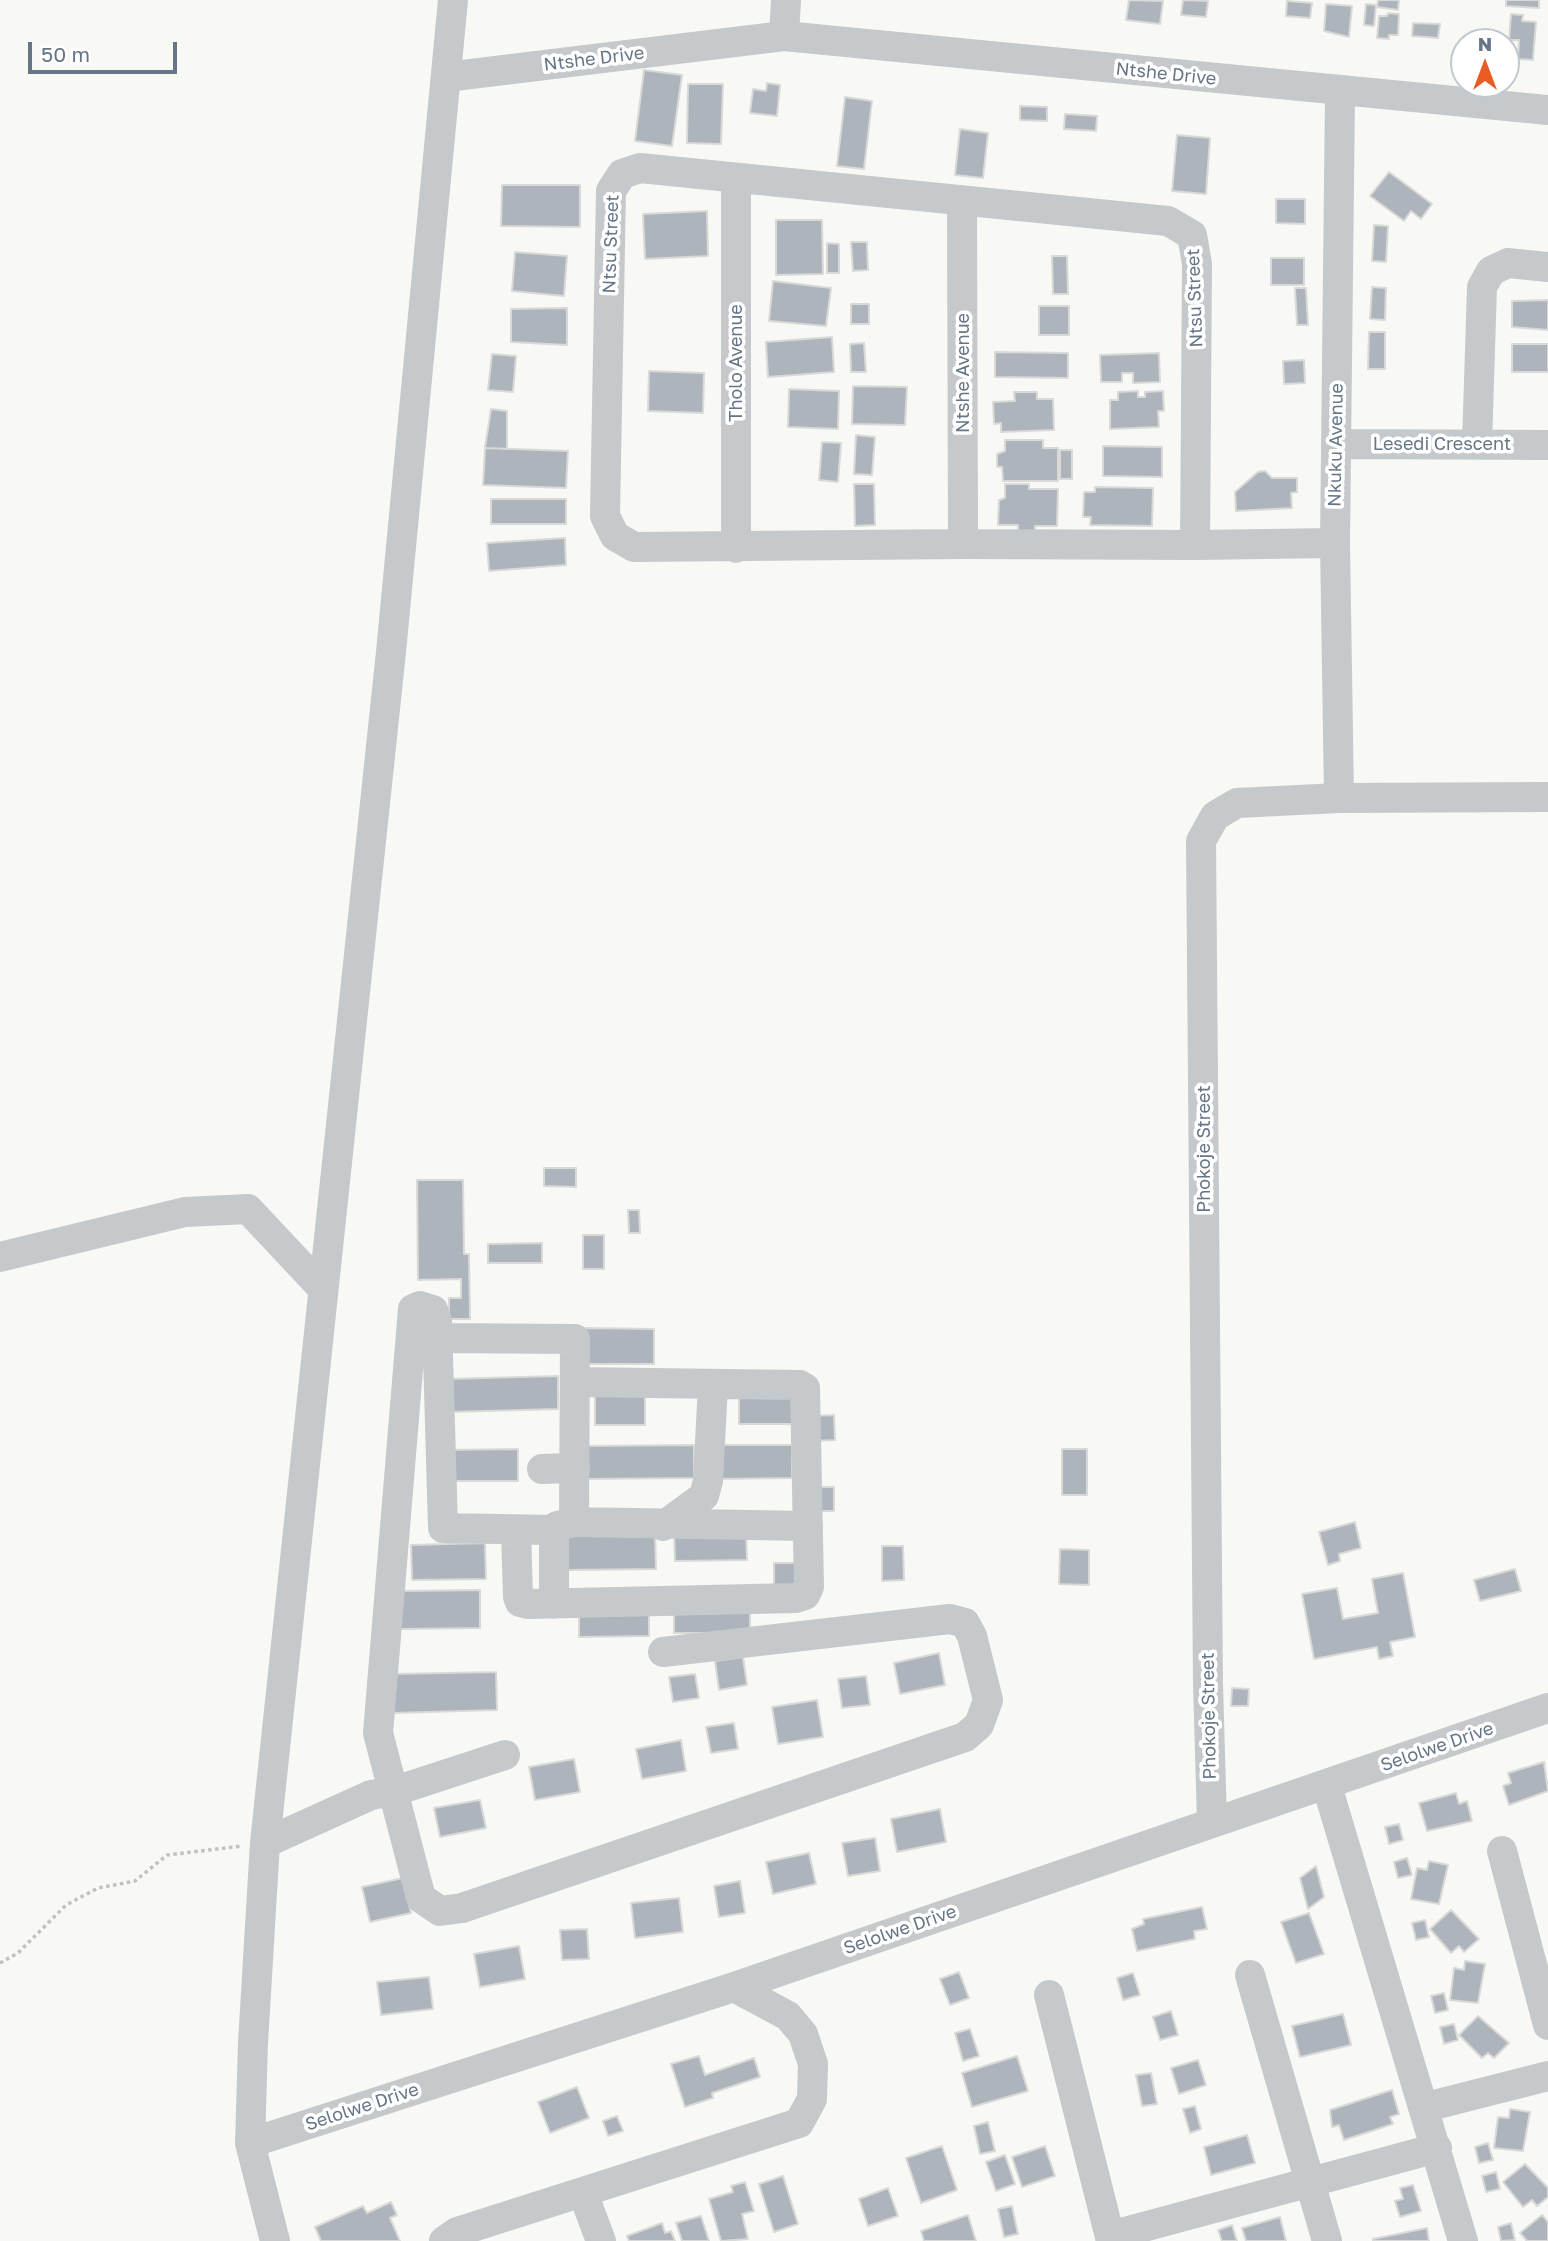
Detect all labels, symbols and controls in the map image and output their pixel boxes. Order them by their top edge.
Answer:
scale bar [32,28,180,72]
north arrow [1450,28,1520,98]
text: N [1478,32,1492,55]
text: 50 m [41,41,90,67]
street label: Ntshe Drive [543,42,645,76]
street label: Ntshe Drive [1115,58,1217,90]
street label: Ntsu Street [598,194,624,294]
street label: Ntsu Street [1182,248,1208,348]
street label: Tholo Avenue [725,304,747,422]
street label: Ntshe Avenue [952,313,974,433]
street label: Nkuku Avenue [1324,383,1348,507]
street label: Lesedi Crescent [1373,433,1511,455]
street label: Phokoje Street [1193,1085,1215,1213]
street label: Phokoje Street [1197,1652,1221,1780]
street label: Selolwe Drive [1378,1718,1496,1776]
street label: Selolwe Drive [841,1901,959,1959]
street label: Selolwe Drive [303,2079,421,2135]

